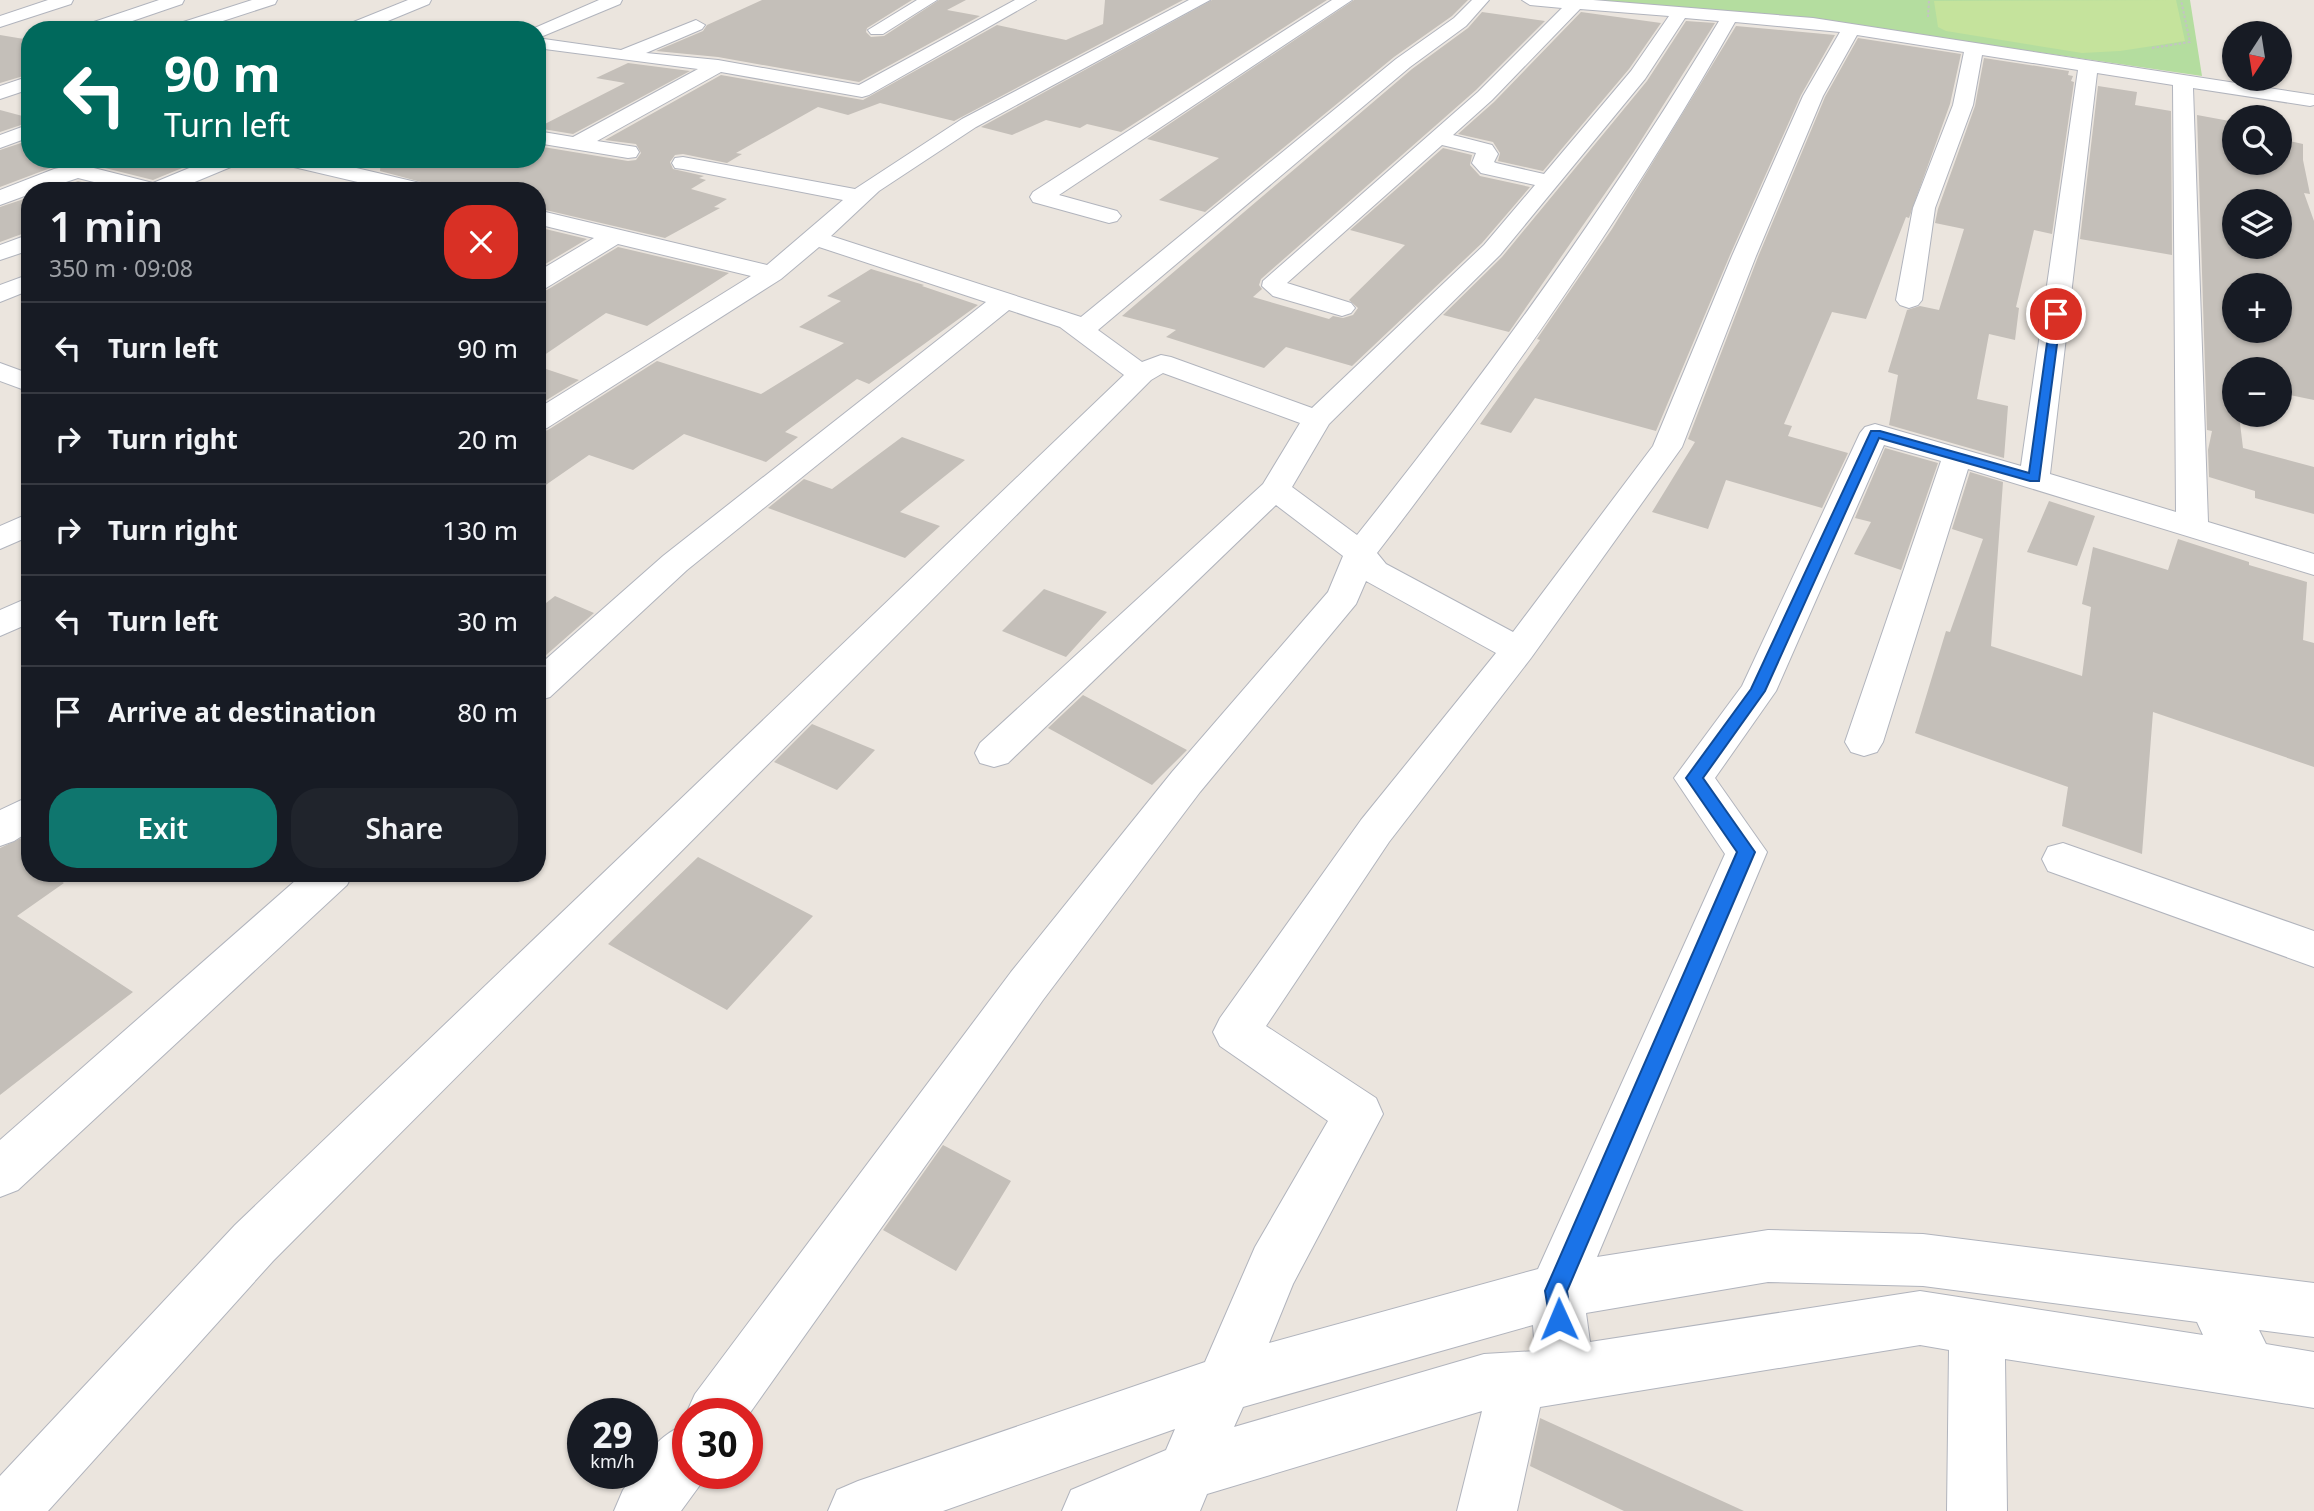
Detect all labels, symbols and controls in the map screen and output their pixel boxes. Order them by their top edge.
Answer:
north arrow [2222,21,2292,91]
map controls [2222,21,2292,427]
text: 90 m [164,40,281,106]
icon: left [49,49,140,140]
text: Turn left [164,103,290,146]
button: search [2222,105,2292,175]
button: layers [2222,189,2292,259]
text: 1 min [49,197,163,254]
button: close [444,205,518,279]
text: 350 m · 09:08 [49,252,193,284]
button: + [2222,273,2292,343]
pin [2026,284,2086,344]
icon: arrive [2037,295,2075,333]
icon: left [49,329,87,367]
text: Turn left [108,330,219,366]
text: 90 m [457,330,518,366]
button: − [2222,357,2292,427]
icon: right [49,420,87,458]
text: Turn right [108,421,238,457]
text: 20 m [457,421,518,457]
icon: right [49,511,87,549]
text: Turn right [108,512,238,548]
text: 130 m [442,512,518,548]
icon: left [49,602,87,640]
text: Turn left [108,603,219,639]
text: 30 m [457,603,518,639]
icon: arrive [49,693,87,731]
text: Arrive at destination [108,694,377,730]
text: 80 m [457,694,518,730]
button: Exit [49,788,277,868]
button: Share [291,788,518,868]
position arrow [1522,1282,1596,1356]
speed limit sign: 30 [672,1398,763,1489]
text: 29 [592,1411,633,1458]
text: km/h [590,1449,635,1473]

